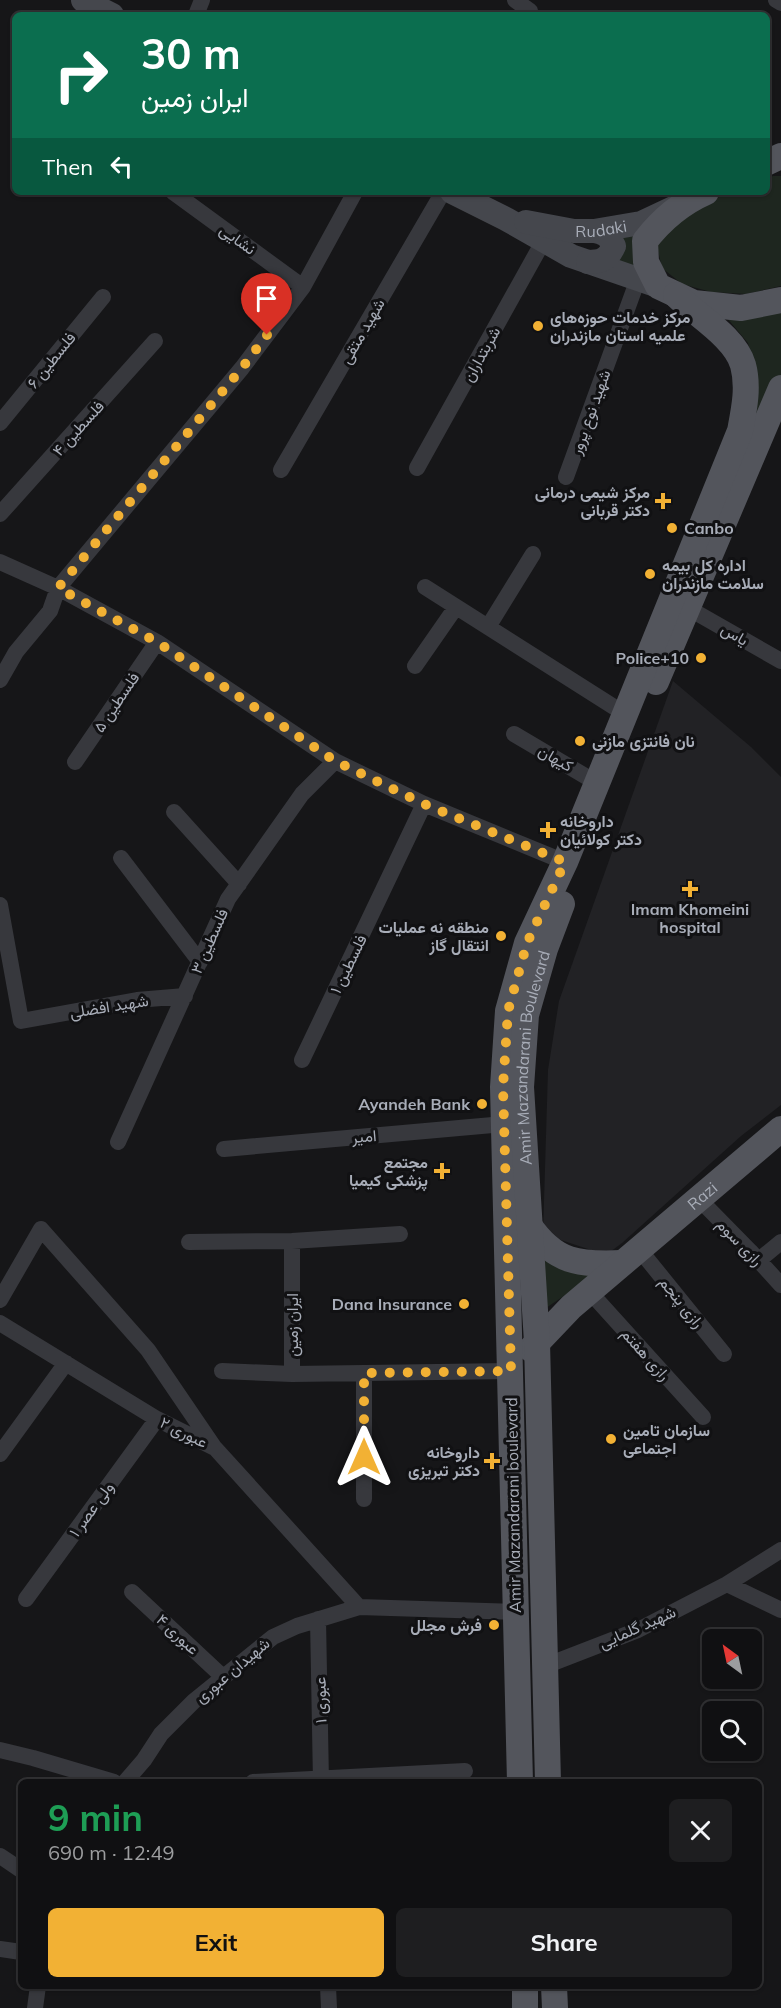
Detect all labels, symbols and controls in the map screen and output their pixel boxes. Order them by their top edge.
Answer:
text: 30 m [141,27,241,80]
icon: right [42,36,120,114]
text: ایران زمین [141,80,248,114]
icon: left [105,150,138,183]
text: Then [42,153,93,181]
street label: Rudaki [575,216,628,241]
street label: نشایی [215,219,260,260]
pin [241,273,292,335]
icon: arrive [250,282,283,315]
street label: شهید متقی [335,295,390,368]
place label: مرکز خدمات حوزه‌های علمیه استان مازندران [550,307,691,346]
marker: مرکز خدمات حوزه‌های علمیه استان مازندران [531,319,545,333]
street label: شربتداران [458,323,505,386]
street label: فلسطین ۶ [22,328,80,393]
street label: شهید نوع پرور [565,367,616,459]
street label: فلسطین ۴ [48,396,109,461]
place label: مرکز شیمی درمانی دکتر قربانی [535,482,650,521]
marker: مرکز شیمی درمانی دکتر قربانی [654,492,672,510]
place label: Canbo [684,518,734,538]
marker: Canbo [665,521,679,535]
place label: اداره کل بیمه سلامت مازندران [662,555,764,594]
marker: اداره کل بیمه سلامت مازندران [643,567,657,581]
street label: یاس [717,618,752,651]
place label: Police+10 [615,648,689,668]
marker: Police+10 [694,651,708,665]
street label: فلسطین ۵ [89,668,144,736]
place label: نان فانتزی مازنی [592,731,695,752]
marker: نان فانتزی مازنی [573,734,587,748]
street label: کیهان [535,740,577,777]
place label: داروخانه دکتر کولائیان [560,811,642,850]
marker: داروخانه دکتر کولائیان [541,823,555,837]
marker: Imam Khomeini hospital [681,880,699,898]
place label: Imam Khomeini hospital [631,899,749,937]
street label: فلسطین ۳ [186,905,233,977]
place label: منطقه نه عملیات انتقال گاز [378,917,489,956]
marker: منطقه نه عملیات انتقال گاز [494,929,508,943]
street label: فلسطین ۱ [325,931,372,997]
street label: Amir Mazandarani Boulevard [511,948,554,1166]
street label: شهید افضلی [68,990,150,1023]
place label: Ayandeh Bank [358,1094,471,1114]
marker: Ayandeh Bank [475,1097,489,1111]
street label: امیر [350,1125,377,1148]
place label: مجتمع پزشکی کیمیا [349,1152,428,1192]
marker: مجتمع پزشکی کیمیا [433,1162,451,1180]
street label: Razi [683,1178,721,1214]
street label: رازی سوم [712,1214,767,1271]
street label: رازی پنجم [654,1272,709,1333]
street label: ایران زمین [282,1293,303,1357]
place label: Dana Insurance [332,1294,452,1314]
marker: Dana Insurance [457,1297,471,1311]
street label: رازی هفتم [616,1324,675,1385]
street label: Amir Mazandarani boulevard [501,1397,525,1613]
street label: عبوری ۲ [157,1412,211,1453]
place label: سازمان تامین اجتماعی [623,1420,710,1458]
position arrow [332,1425,396,1489]
marker: سازمان تامین اجتماعی [604,1432,618,1446]
place label: داروخانه دکتر تبریزی [408,1442,480,1481]
marker: داروخانه دکتر تبریزی [485,1454,499,1468]
street label: ولی عصر ۱ [64,1477,119,1541]
street label: شهید گلمایی [595,1601,679,1654]
street label: عبوری ۴ [152,1609,204,1659]
place label: فرش مجلل [410,1615,482,1636]
marker: فرش مجلل [487,1618,501,1632]
north arrow [702,1629,762,1689]
map controls [702,1629,762,1761]
street label: شهیدان عبوری [191,1633,274,1708]
street label: عبوری ۱ [310,1677,331,1723]
button: search [702,1701,762,1761]
text: 9 min [48,1795,143,1840]
button: close [669,1799,732,1862]
text: 690 m · 12:49 [48,1840,174,1865]
button: Exit [48,1908,384,1977]
button: Share [396,1908,732,1977]

